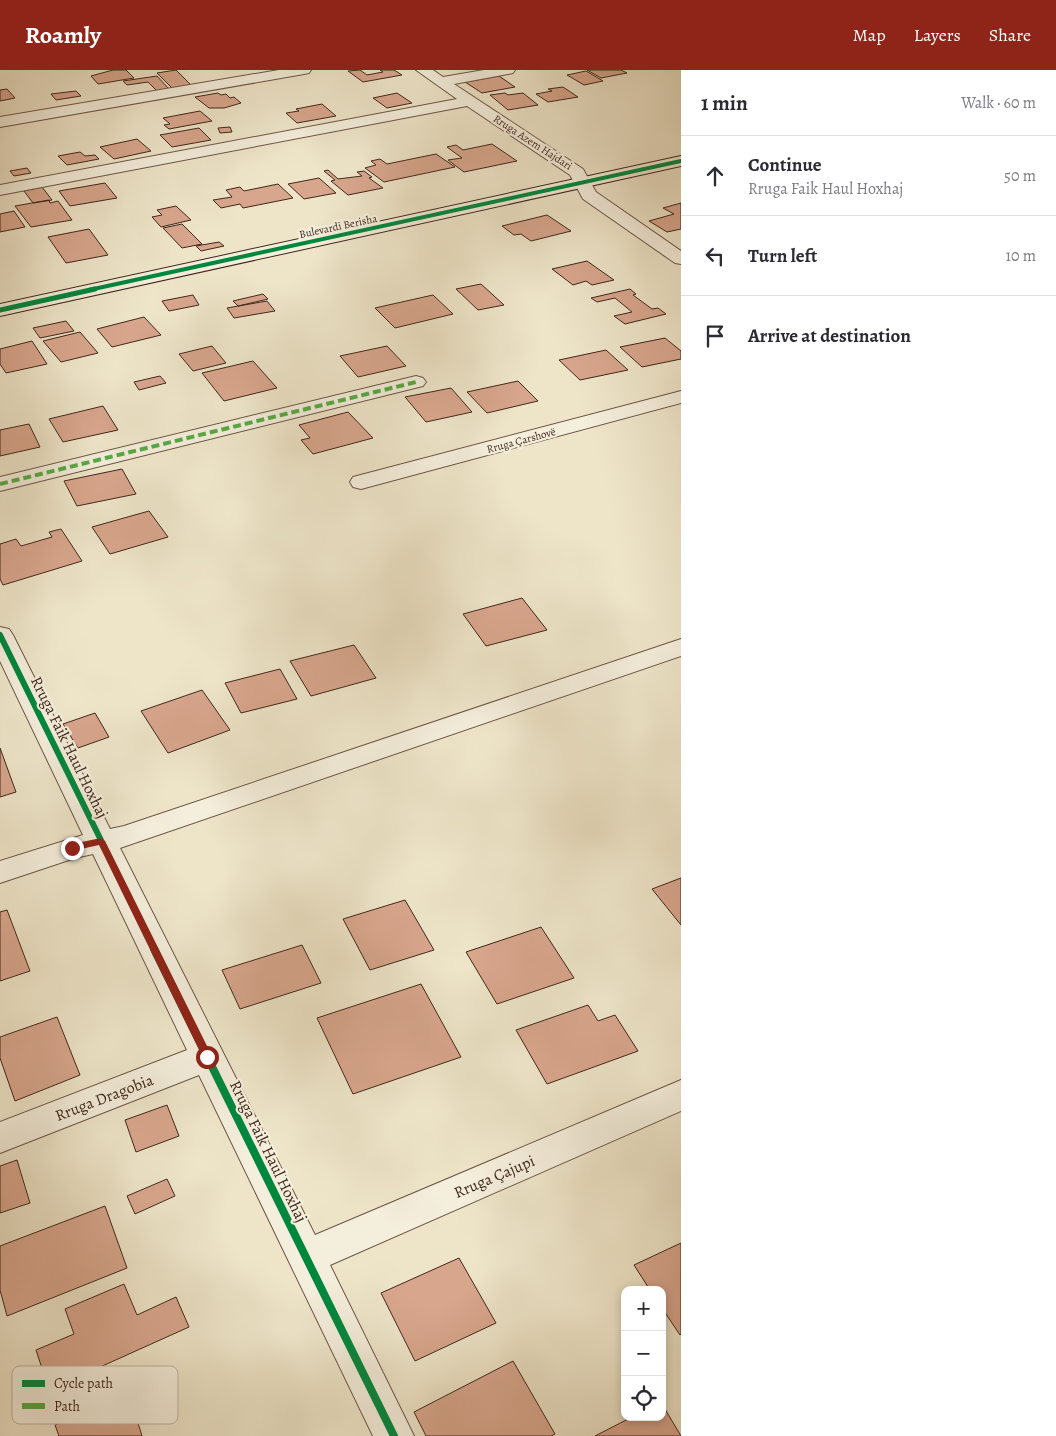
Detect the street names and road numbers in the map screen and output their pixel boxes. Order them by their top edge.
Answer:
street label: Rruga Azem Hajdari [490,111,575,174]
street label: Bulevardi Berisha [298,211,379,242]
street label: Rruga Çarshovë [485,424,557,457]
street label: Rruga Faik Haul Hoxhaj [25,673,113,822]
street label: Rruga Dragobia [52,1069,157,1127]
street label: Rruga Faik Haul Hoxhaj [224,1077,312,1226]
street label: Rruga Çajupi [451,1150,538,1204]

